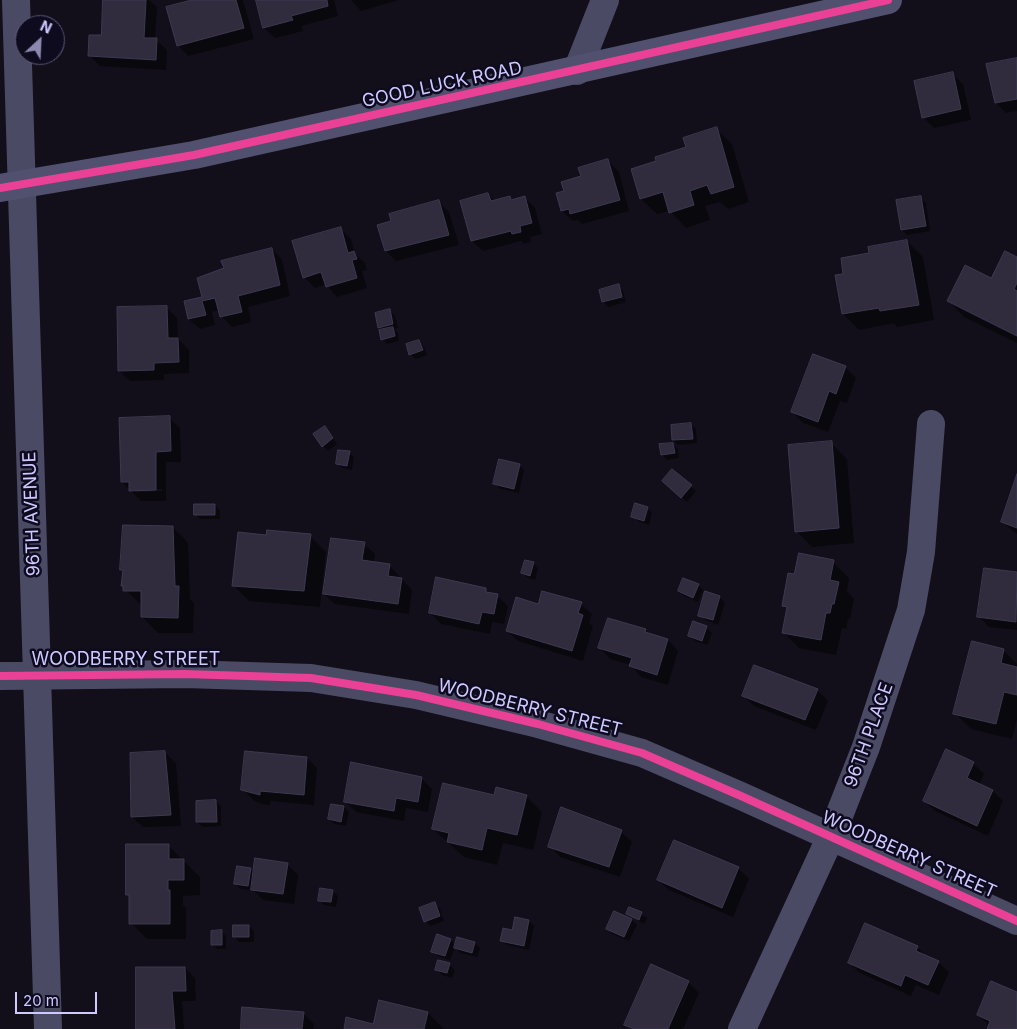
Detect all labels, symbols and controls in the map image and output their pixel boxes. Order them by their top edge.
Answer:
north arrow [15,15,65,65]
text: N [38,17,55,37]
street label: GOOD LUCK ROAD [360,57,524,113]
street label: 96TH AVENUE [19,451,45,577]
street label: WOODBERRY STREET [32,649,220,671]
street label: WOODBERRY STREET [436,675,624,741]
street label: 96TH PLACE [840,680,898,790]
street label: WOODBERRY STREET [818,807,1000,903]
scale bar [18,982,100,1014]
text: 20 m [23,991,59,1010]

